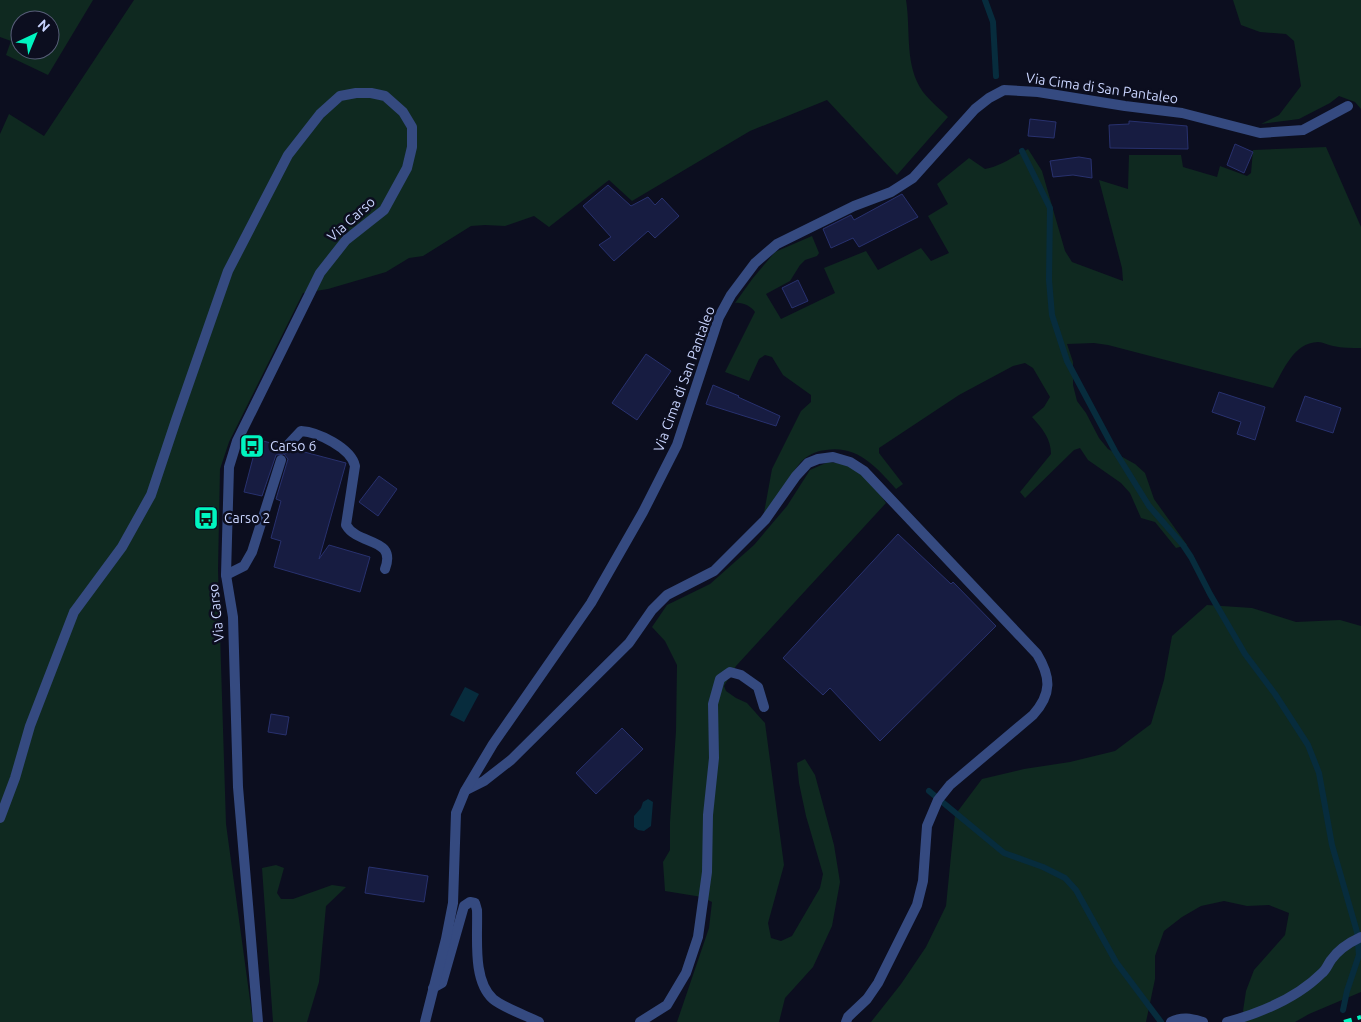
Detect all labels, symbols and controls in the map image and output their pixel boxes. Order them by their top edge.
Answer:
north arrow [10,10,60,60]
text: N [35,16,53,35]
street label: Via Cima di San Pantaleo [1025,69,1179,107]
street label: Via Carso [324,193,378,245]
street label: Via Cima di San Pantaleo [650,304,718,454]
bus stop icon: Carso 6 [239,433,265,459]
place label: Carso 6 [270,438,317,454]
bus stop icon: Carso 2 [193,505,219,531]
place label: Carso 2 [224,510,270,526]
street label: Via Carso [205,583,227,643]

